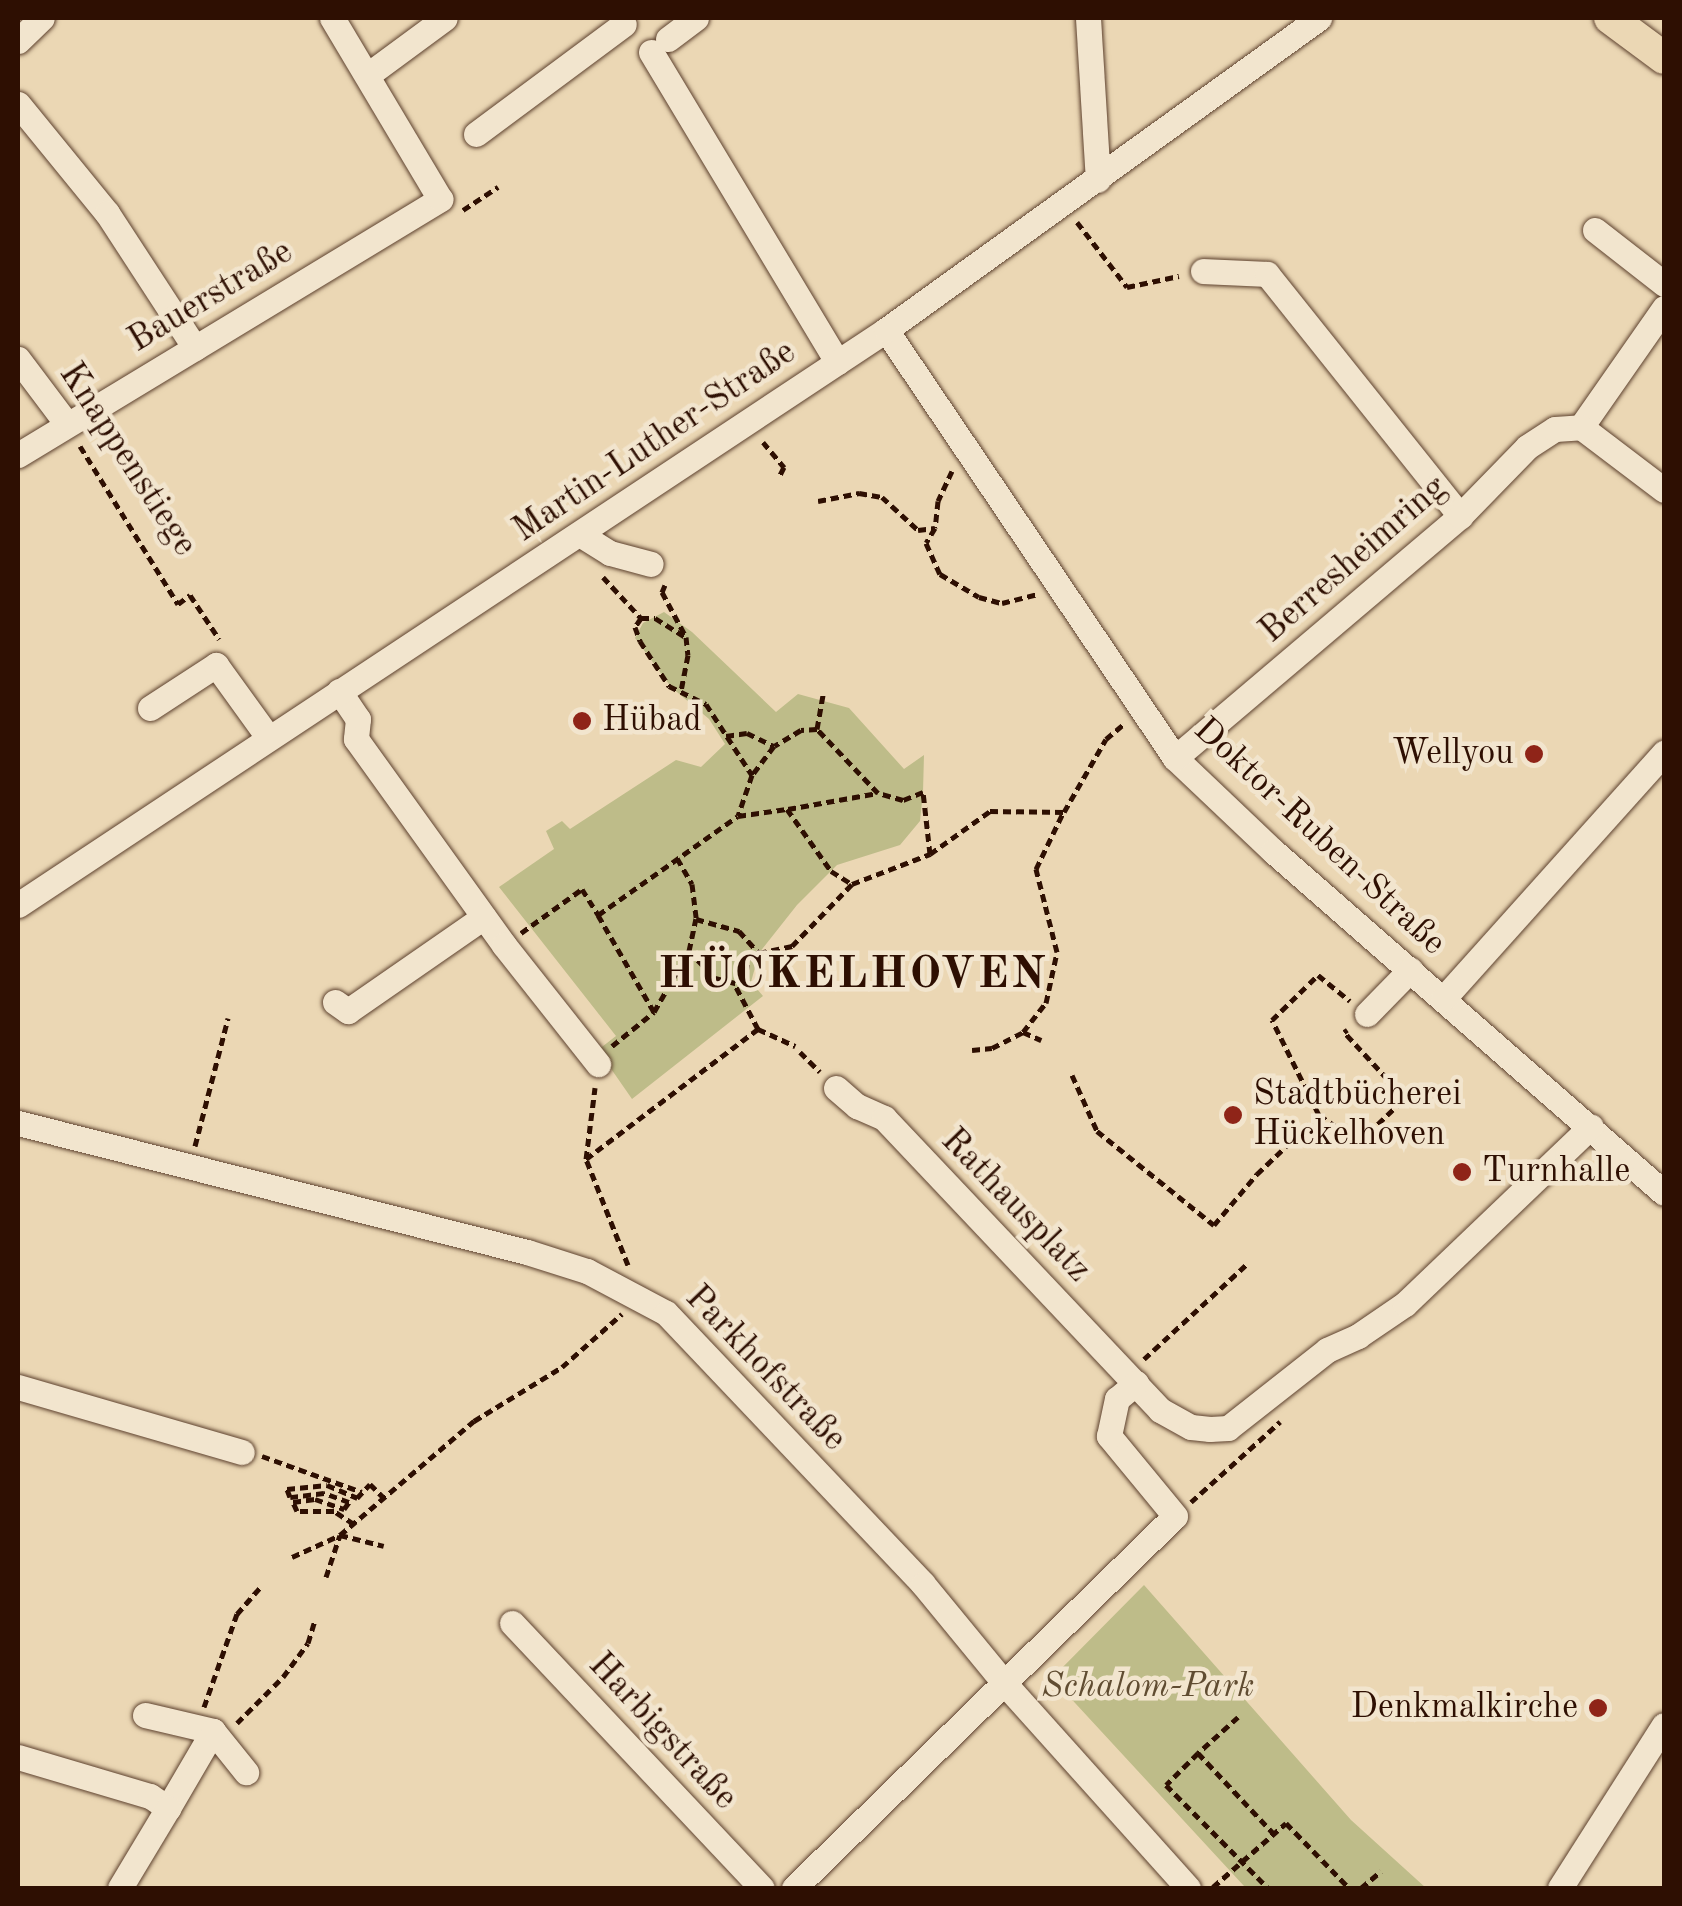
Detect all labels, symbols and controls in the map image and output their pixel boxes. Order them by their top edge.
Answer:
street label: Bauerstraße [121,232,301,362]
street label: Martin-Luther-Straße [506,332,804,552]
street label: Knappenstiege [49,356,205,564]
street label: Berresheimring [1252,467,1456,653]
place label: Hübad [602,700,702,742]
street label: Doktor-Ruben-Straße [1184,709,1454,965]
marker: Hübad [571,710,593,732]
place label: Wellyou [1392,733,1514,775]
marker: Wellyou [1523,743,1545,765]
district label: HÜCKELHOVEN [658,949,1048,1003]
place label: Stadtbücherei Hückelhoven [1253,1074,1462,1156]
marker: Stadtbücherei Hückelhoven [1222,1104,1244,1126]
street label: Rathausplatz [931,1120,1099,1292]
place label: Turnhalle [1482,1151,1630,1193]
marker: Turnhalle [1451,1161,1473,1183]
street label: Parkhofstraße [676,1278,854,1460]
street label: Harbigstraße [579,1645,745,1819]
park label: Schalom-Park [1041,1666,1255,1708]
place label: Denkmalkirche [1351,1687,1578,1729]
marker: Denkmalkirche [1587,1697,1609,1719]

